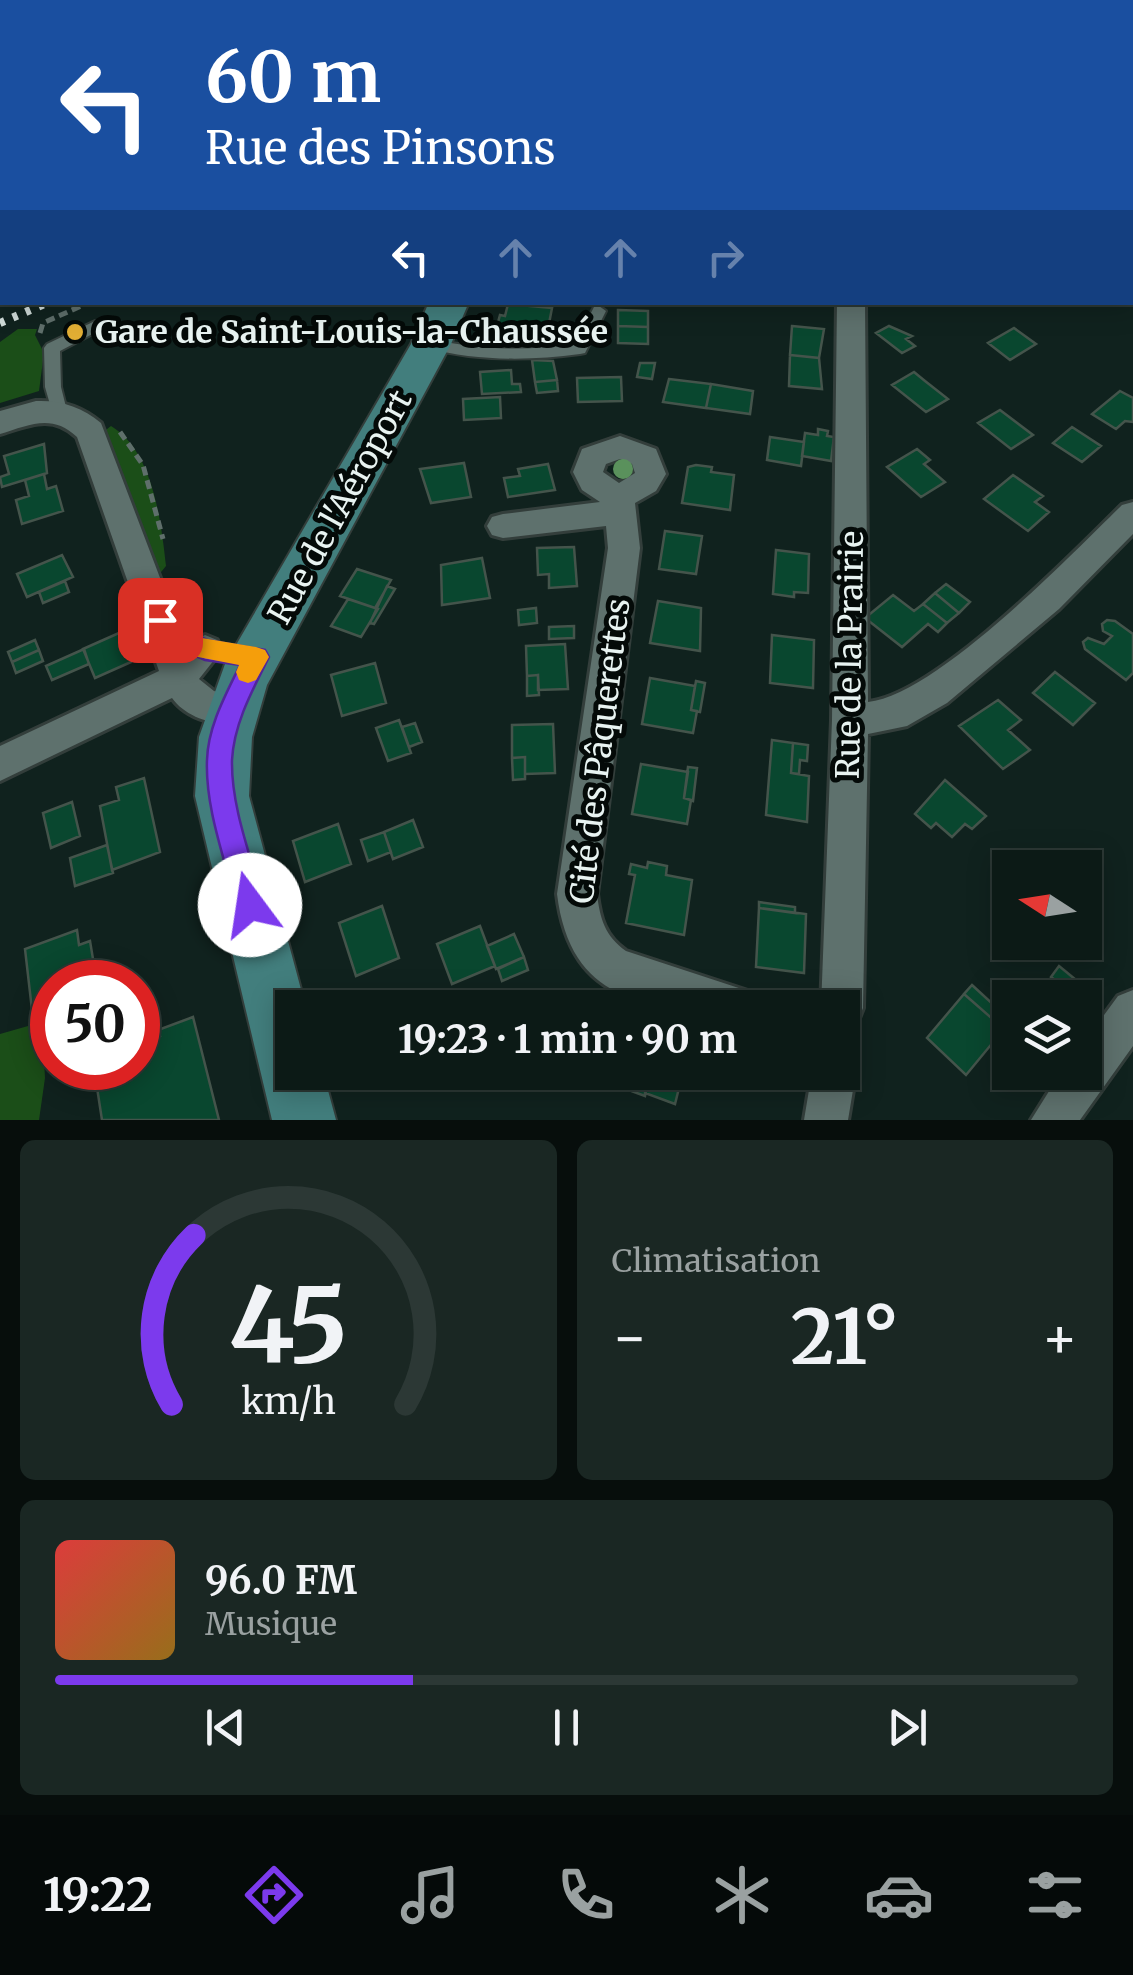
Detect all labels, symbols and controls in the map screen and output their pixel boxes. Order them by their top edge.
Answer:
text: 60 m [205,33,381,121]
icon: left [40,40,170,170]
text: Rue des Pinsons [205,120,556,176]
icon: left [383,230,438,285]
icon: ahead [488,230,543,285]
icon: ahead [593,230,648,285]
icon: right [698,230,753,285]
place label: Gare de Saint-Louis-la-Chaussée [95,312,608,352]
marker: Gare de Saint-Louis-la-Chaussée [64,321,86,343]
street label: Rue de l'Aéroport [259,383,421,631]
street label: Rue de la Prairie [828,531,872,779]
pin [118,578,203,663]
icon: arrive [133,593,188,648]
street label: Cité des Pâquerettes [561,596,639,906]
north arrow [992,850,1102,960]
map controls [992,850,1102,1090]
position arrow [198,853,302,957]
speed limit sign: 50 [30,960,160,1090]
button: layers [992,980,1102,1090]
text: 19:23 · 1 min · 90 m [398,1016,737,1063]
text: Climatisation [612,1241,820,1281]
text: 45 [228,1260,348,1390]
text: 21° [791,1290,899,1384]
text: − [612,1303,648,1372]
text: + [1041,1303,1078,1372]
text: km/h [241,1379,336,1424]
text: 96.0 FM [205,1557,357,1604]
text: Musique [205,1604,337,1644]
icon: previous [198,1700,253,1755]
icon: pause [539,1700,594,1755]
icon: next [880,1700,935,1755]
icon: directions [239,1860,309,1930]
icon: music [395,1860,465,1930]
icon: phone [551,1860,621,1930]
icon: climate [707,1860,777,1930]
icon: car [864,1860,934,1930]
icon: filters [1020,1860,1090,1930]
text: 19:22 [43,1867,153,1923]

